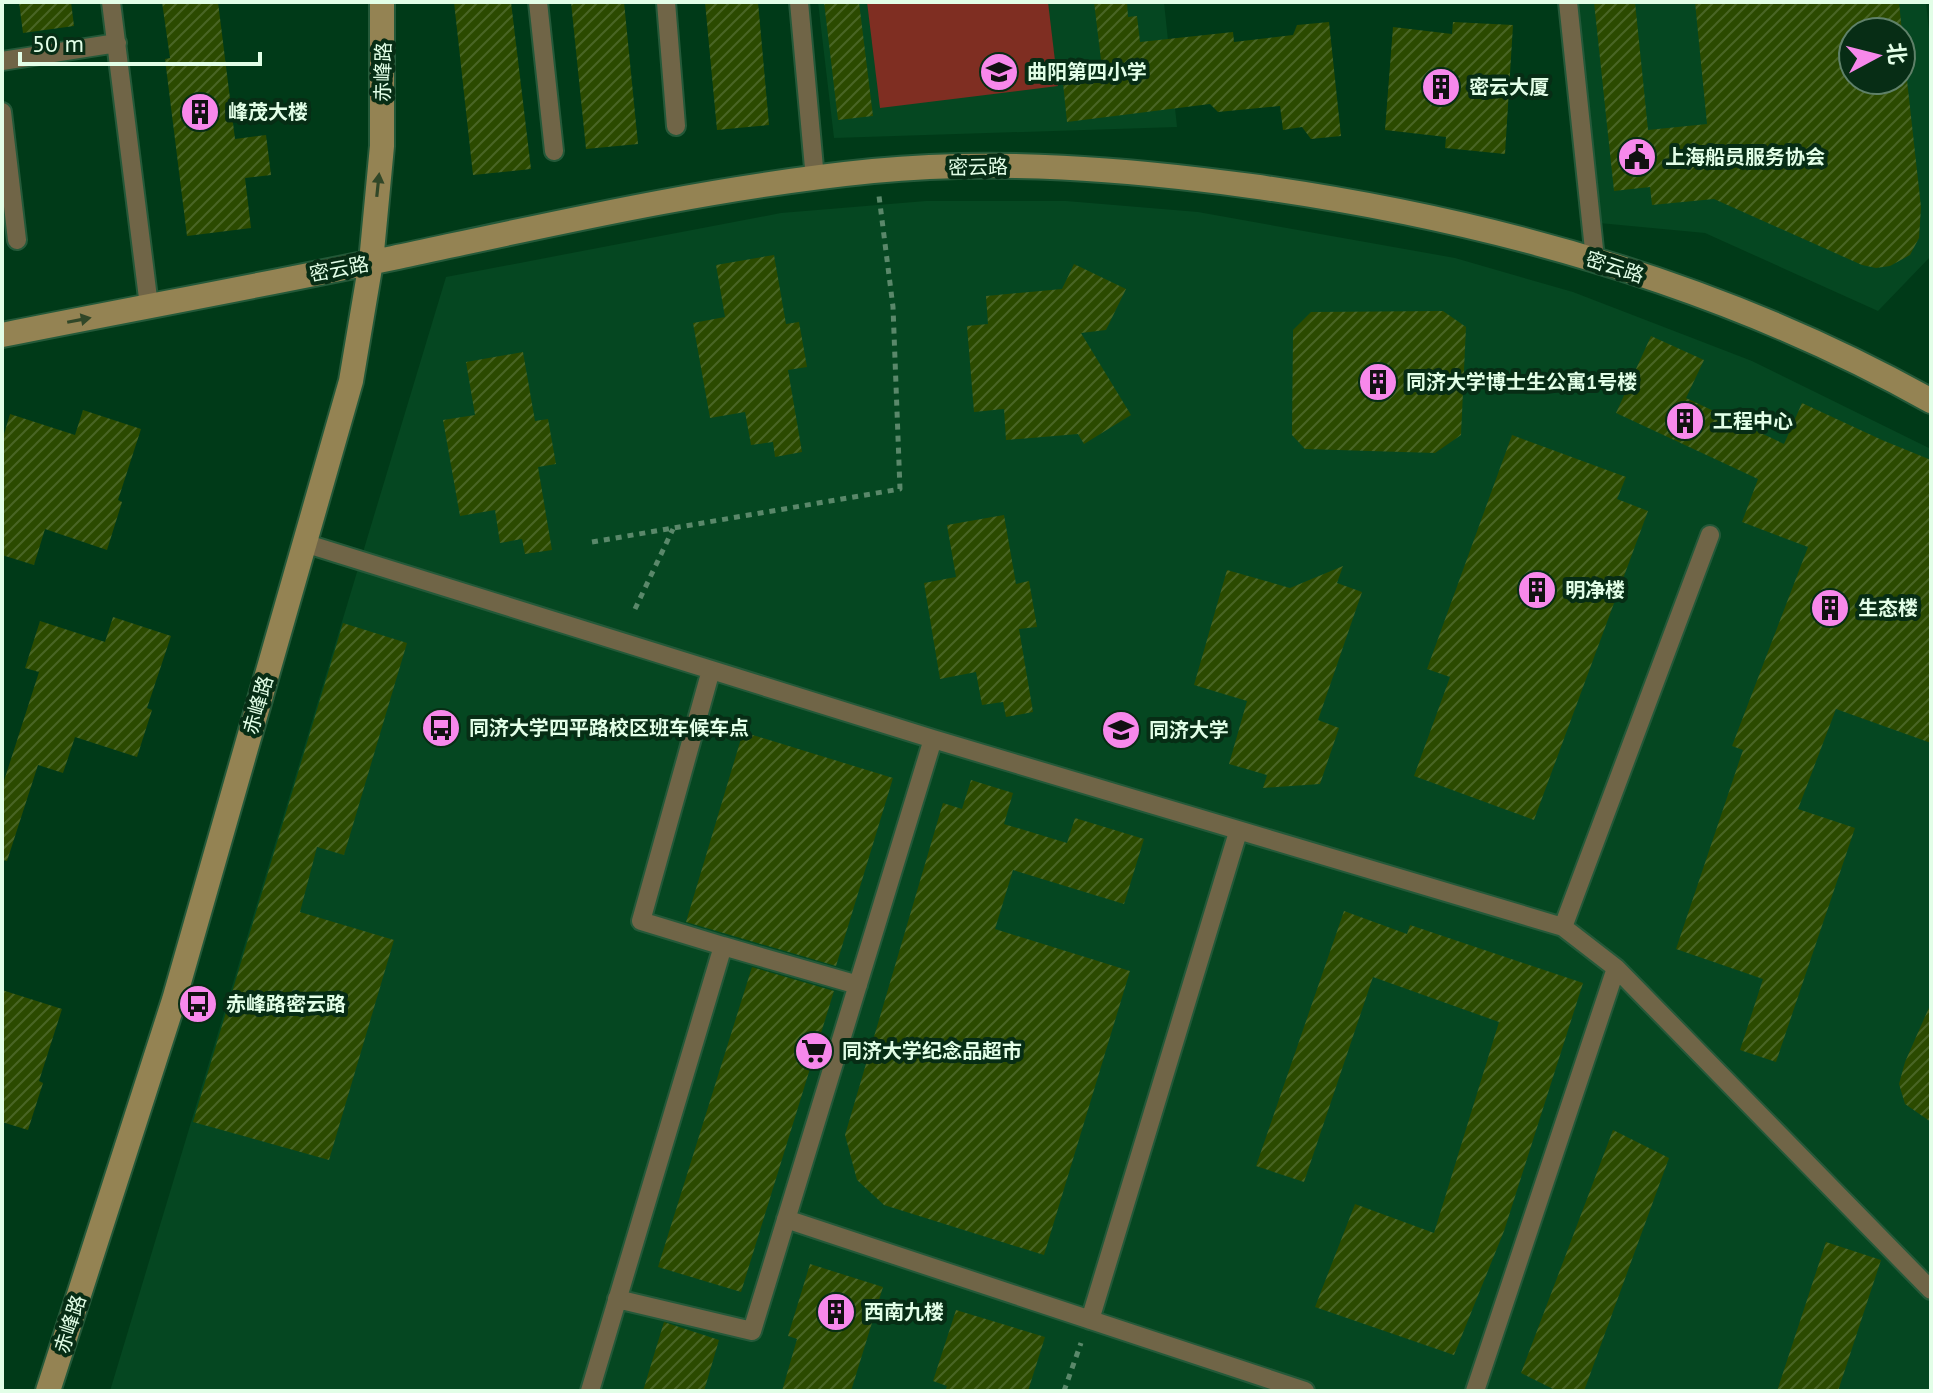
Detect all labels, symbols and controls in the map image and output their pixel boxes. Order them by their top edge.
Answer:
scale bar [20,16,260,66]
north arrow [1837,16,1917,96]
text: 50 m [32,28,84,59]
text: 北 [1882,41,1912,66]
street label: 赤峰路 [369,42,397,102]
school or university icon: 曲阳第四小学 [978,51,1020,93]
place label: 曲阳第四小学 [1027,59,1147,85]
building icon: 密云大厦 [1420,66,1462,108]
place label: 密云大厦 [1469,74,1549,100]
building icon: 峰茂大楼 [179,91,221,133]
place label: 峰茂大楼 [228,99,308,125]
public building icon: 上海船员服务协会 [1616,136,1658,178]
place label: 上海船员服务协会 [1665,144,1825,170]
street label: 密云路 [948,153,1008,181]
one-way arrow [372,172,385,197]
street label: 密云路 [1582,245,1648,289]
street label: 密云路 [307,251,371,287]
one-way arrow [66,313,91,326]
building icon: 同济大学博士生公寓1号楼 [1357,361,1399,403]
place label: 同济大学博士生公寓1号楼 [1406,369,1637,395]
building icon: 工程中心 [1664,400,1706,442]
place label: 工程中心 [1713,408,1793,434]
building icon: 明净楼 [1516,569,1558,611]
place label: 明净楼 [1565,577,1625,603]
building icon: 生态楼 [1809,587,1851,629]
place label: 生态楼 [1858,595,1918,621]
street label: 赤峰路 [237,673,279,737]
bus stop icon: 同济大学四平路校区班车候车点 [420,707,462,749]
school or university icon: 同济大学 [1100,709,1142,751]
place label: 同济大学四平路校区班车候车点 [469,715,749,741]
place label: 同济大学 [1149,717,1229,743]
bus stop icon: 赤峰路密云路 [177,983,219,1025]
place label: 赤峰路密云路 [226,991,346,1017]
supermarket icon: 同济大学纪念品超市 [793,1030,835,1072]
place label: 同济大学纪念品超市 [842,1038,1022,1064]
street label: 赤峰路 [48,1291,92,1357]
building icon: 西南九楼 [815,1291,857,1333]
place label: 西南九楼 [864,1299,944,1325]

